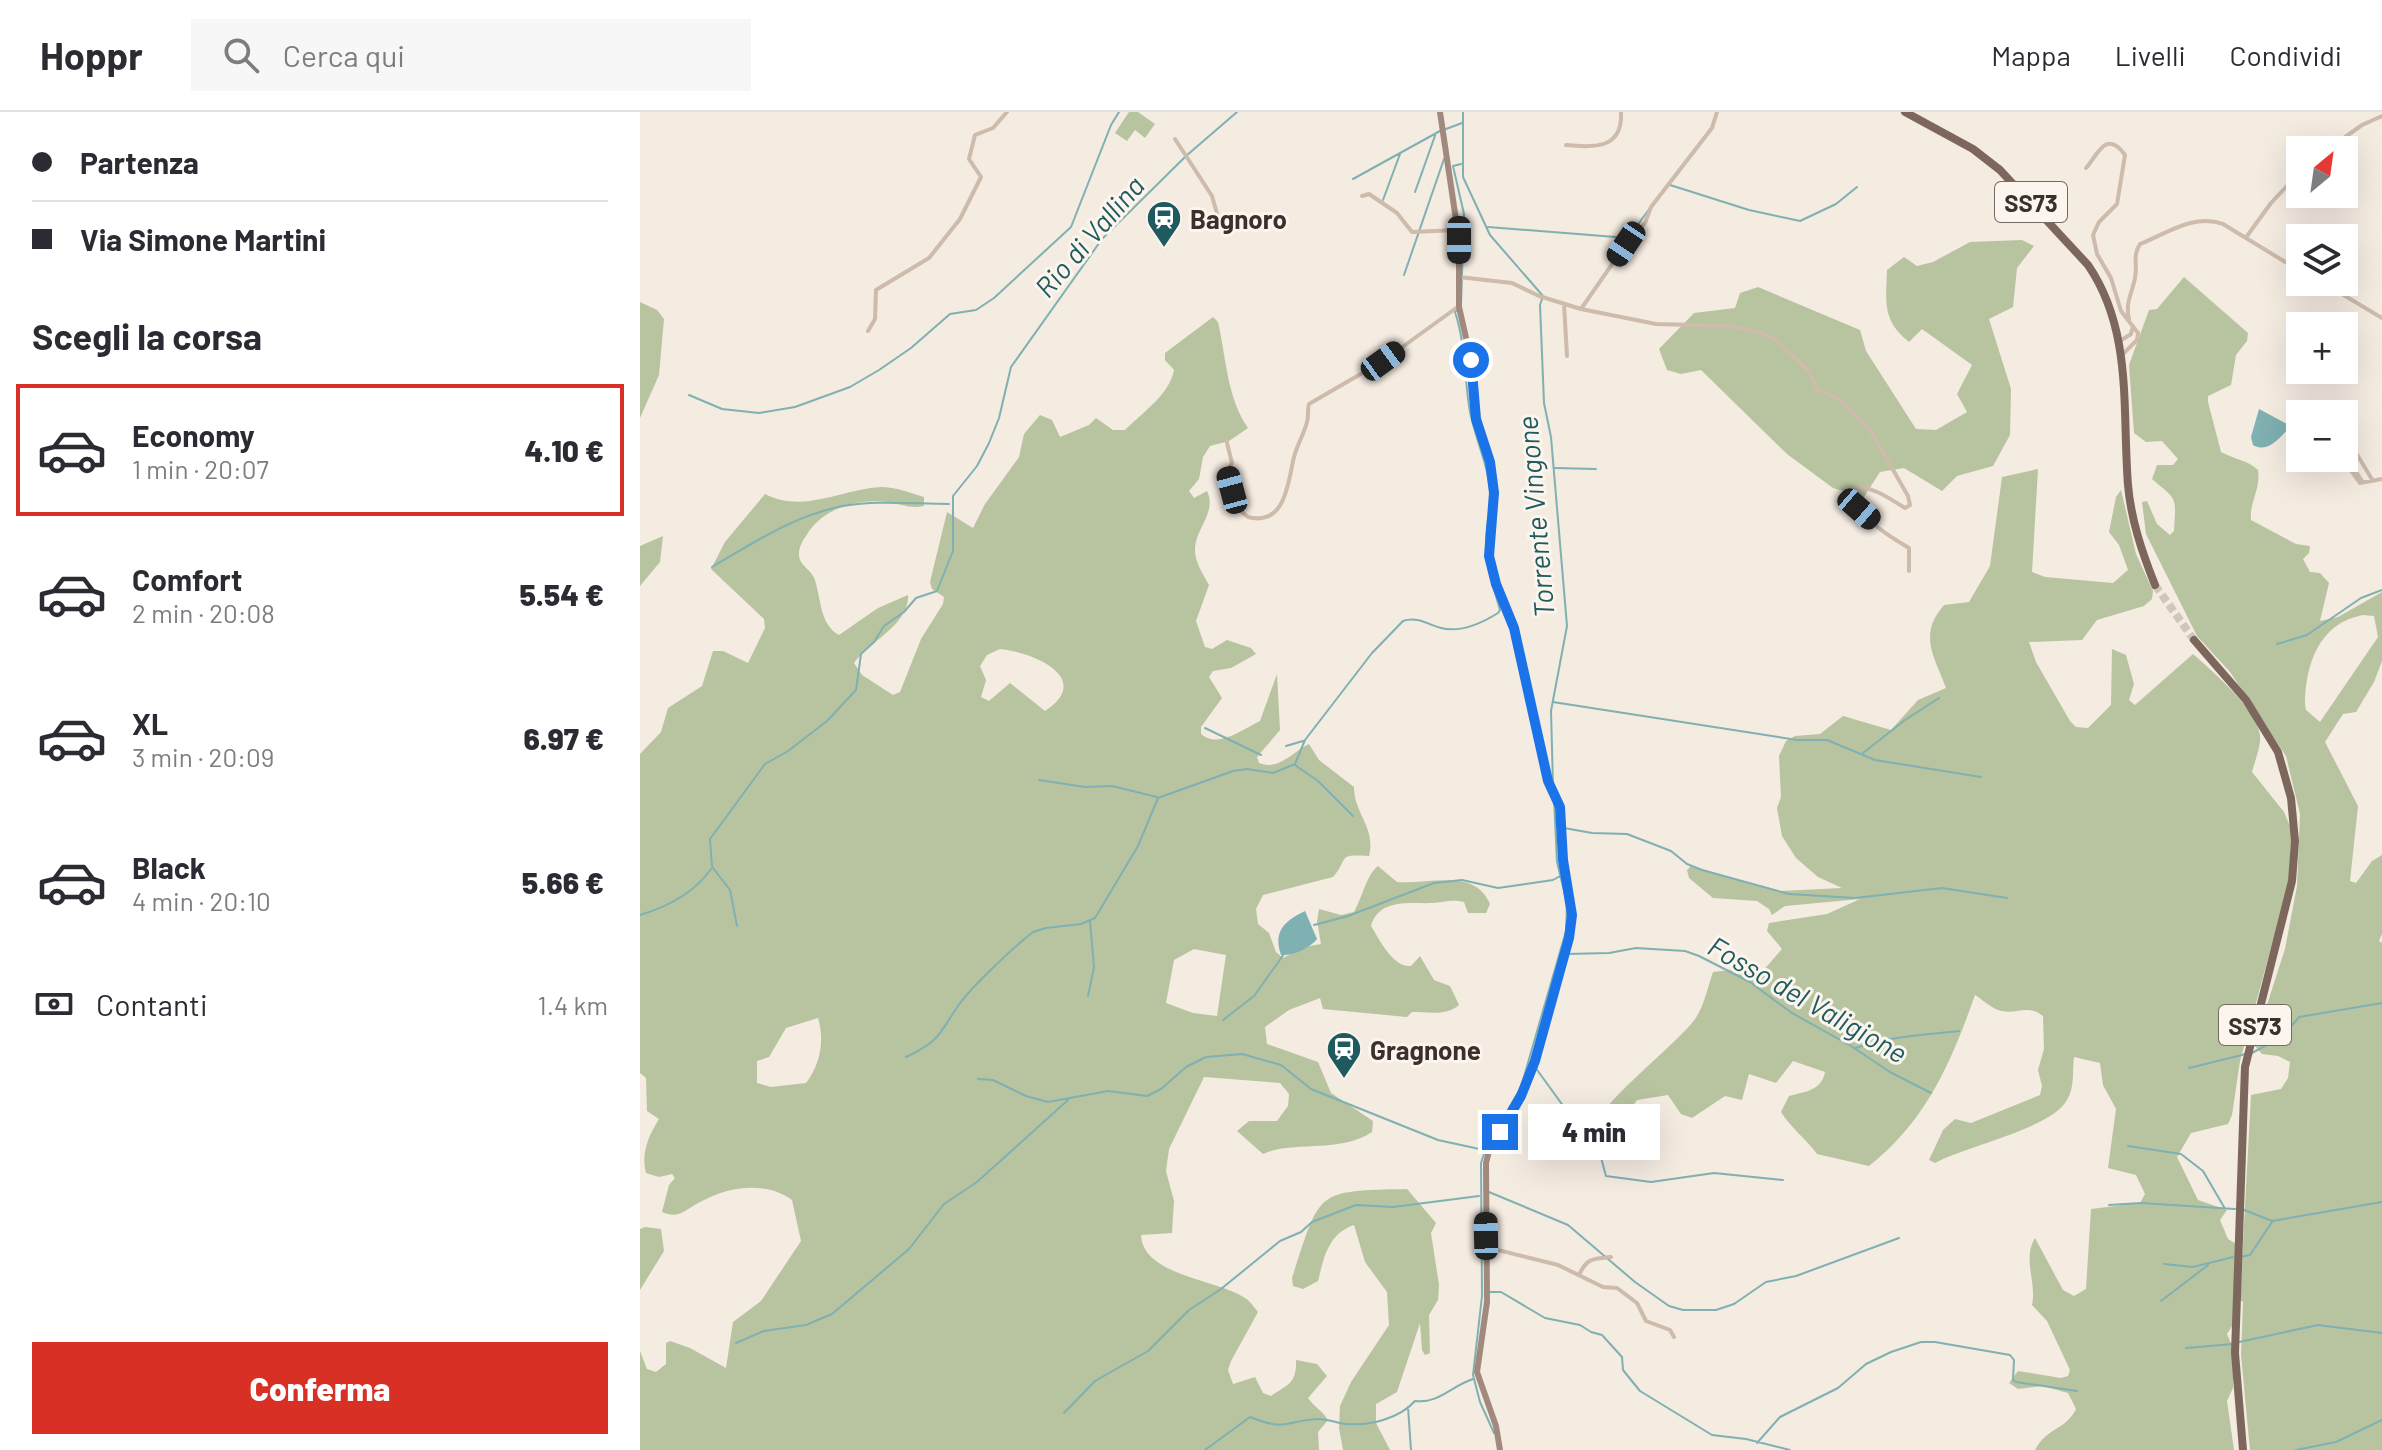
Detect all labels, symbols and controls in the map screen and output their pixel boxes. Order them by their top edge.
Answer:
search box [191,19,751,91]
text: Hoppr [40,32,143,78]
icon: search [219,33,263,77]
text: Cerca qui [283,37,405,73]
text: Mappa [1991,38,2071,72]
text: Livelli [2115,38,2186,72]
text: Condividi [2230,38,2342,72]
north arrow [2286,136,2358,208]
map controls [2286,136,2358,472]
text: Partenza [80,144,199,180]
water label: Rio di Vallina [1027,168,1151,304]
road number: SS73 [1995,182,2067,222]
station icon: Bagnoro [1145,199,1183,249]
place label: Bagnoro [1190,203,1287,234]
car [1447,216,1471,264]
car [1603,217,1649,271]
text: Via Simone Martini [80,221,326,257]
button: layers [2286,224,2358,296]
button: + [2286,312,2358,384]
text: Scegli la corsa [32,314,262,357]
car [1357,337,1409,385]
route start [1453,342,1489,378]
button: − [2286,400,2358,472]
icon: car [36,414,108,486]
water label: Torrente Vingone [1509,415,1561,619]
text: Economy [132,417,255,453]
text: 4.10 € [524,432,604,468]
text: 1 min · 20:07 [132,453,269,484]
car [1214,464,1250,516]
car [1833,484,1885,534]
icon: car [36,558,108,630]
text: Comfort [132,561,242,597]
text: 5.54 € [519,576,604,612]
text: 2 min · 20:08 [132,597,275,628]
icon: car [36,702,108,774]
text: XL [132,705,168,741]
text: 6.97 € [523,720,604,756]
text: 3 min · 20:09 [132,741,274,772]
icon: car [36,846,108,918]
text: Black [132,849,206,885]
text: 5.66 € [522,864,604,900]
text: 4 min · 20:10 [132,885,271,916]
water label: Fosso del Valigione [1702,928,1914,1070]
icon: cash [32,982,76,1026]
text: Contanti [96,986,208,1022]
text: 1.4 km [538,989,608,1020]
road number: SS73 [2219,1005,2291,1045]
station icon: Gragnone [1325,1030,1363,1080]
place label: Gragnone [1370,1034,1481,1065]
callout: 4 min [1528,1104,1660,1160]
route end [1482,1114,1518,1150]
text: 4 min [1562,1116,1626,1147]
car [1474,1212,1498,1260]
button: Conferma [32,1342,608,1434]

